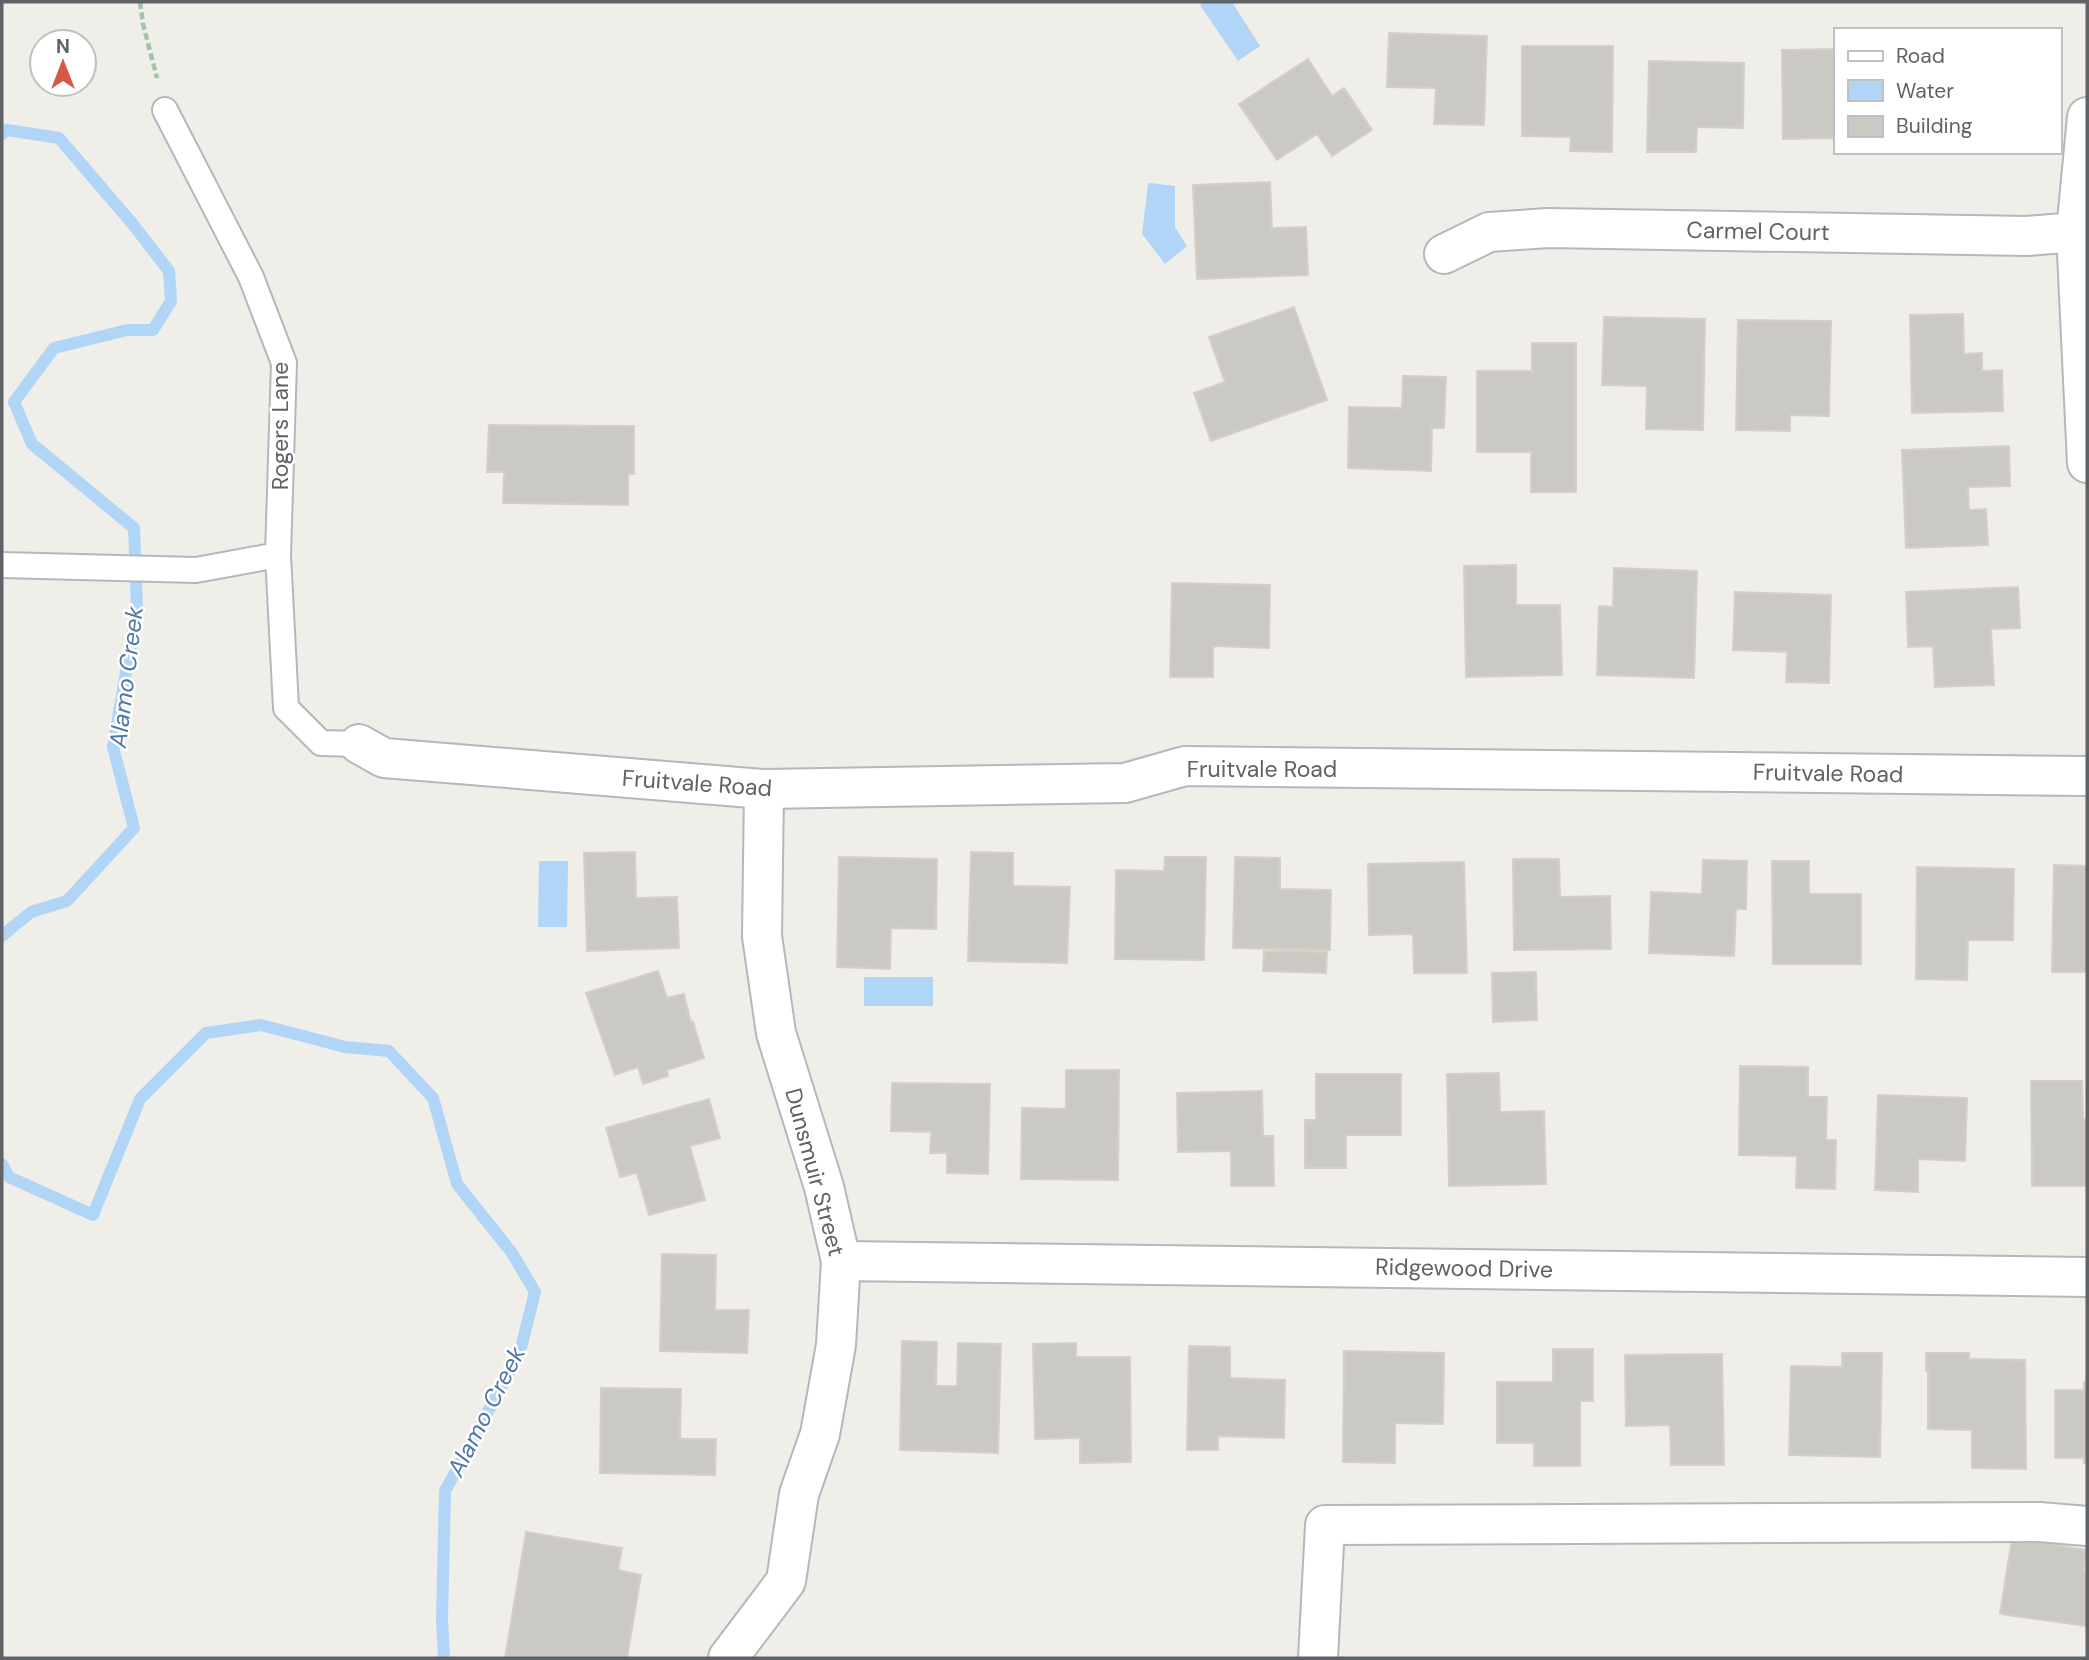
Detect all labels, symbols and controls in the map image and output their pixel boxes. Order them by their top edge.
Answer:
north arrow [28,28,98,98]
legend [1834,28,2061,154]
text: N [56,34,70,59]
text: Road [1896,42,1945,70]
text: Water [1896,77,1954,105]
text: Building [1896,112,1973,140]
street label: Carmel Court [1686,215,1830,247]
street label: Rogers Lane [265,362,295,490]
water label: Alamo Creek [102,604,150,750]
street label: Fruitvale Road [1187,754,1337,784]
street label: Fruitvale Road [1753,757,1903,789]
street label: Fruitvale Road [621,763,773,803]
street label: Dunsmuir Street [778,1085,852,1259]
street label: Ridgewood Drive [1375,1251,1553,1285]
water label: Alamo Creek [439,1340,532,1482]

